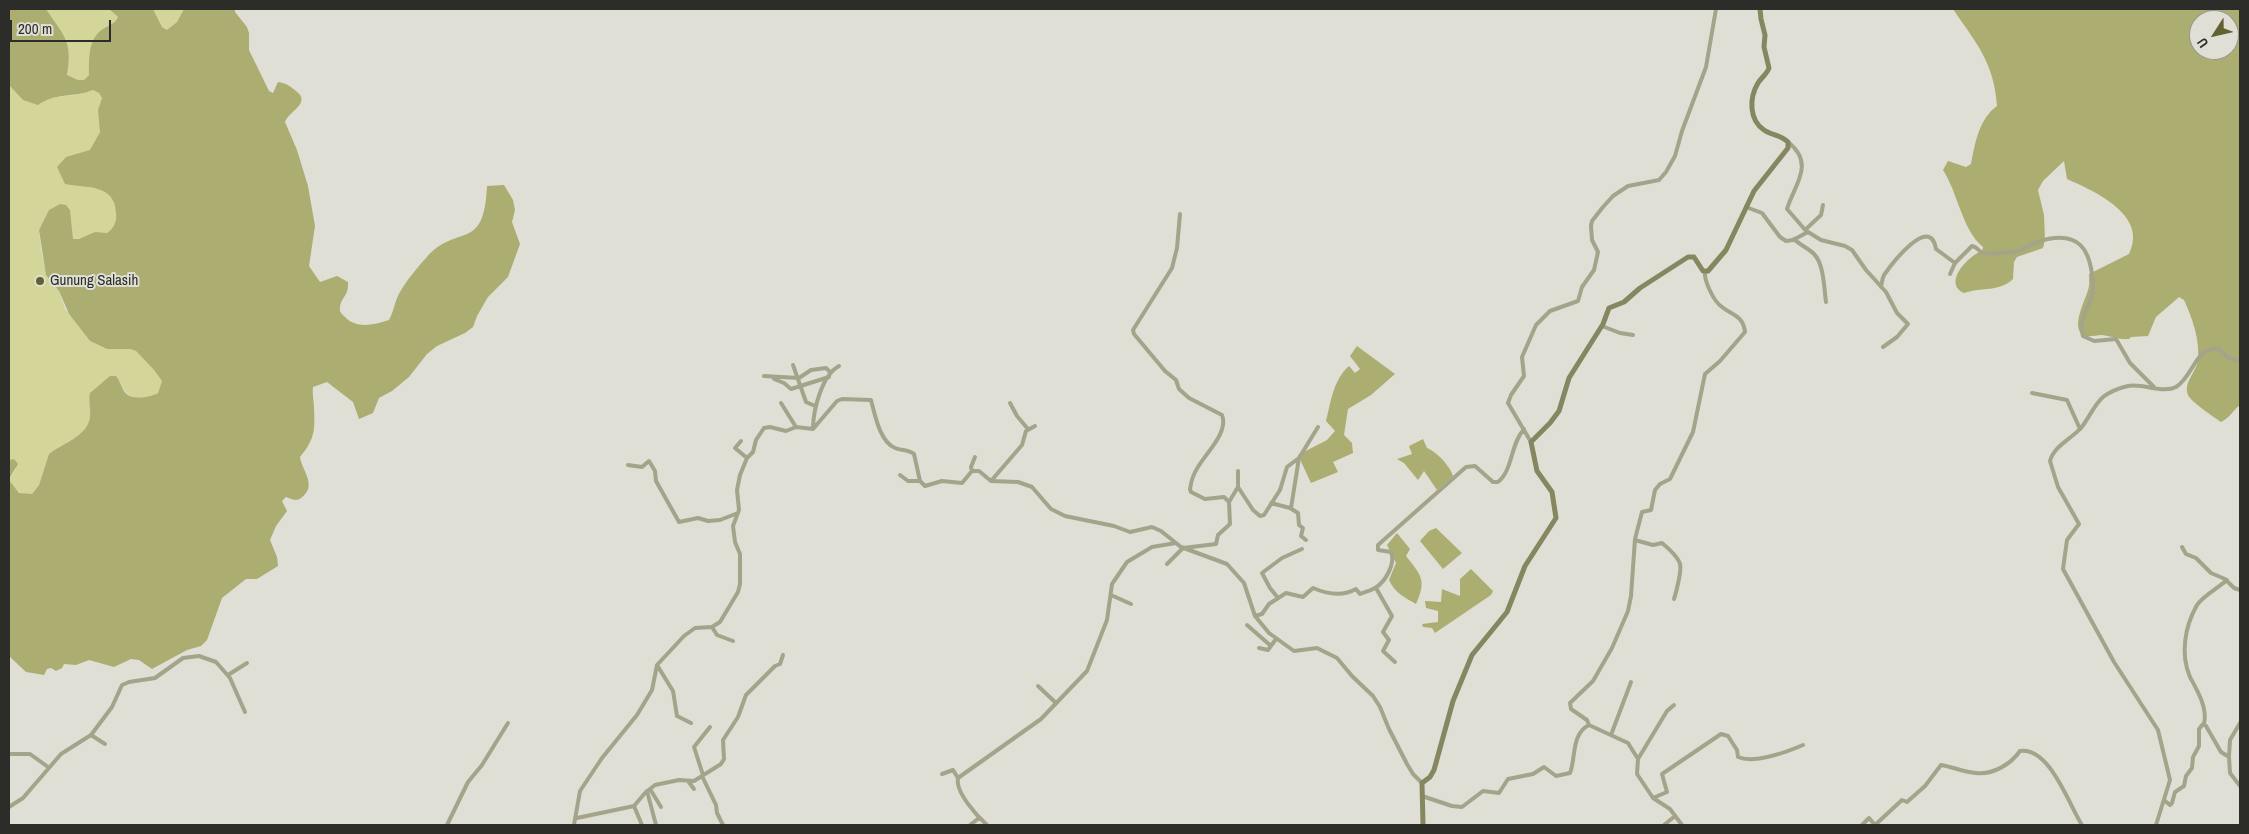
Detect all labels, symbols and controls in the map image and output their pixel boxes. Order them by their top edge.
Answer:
scale bar [12,10,114,42]
north arrow [2189,10,2239,60]
text: 200 m [18,18,52,39]
text: U [2193,34,2212,52]
place label: Gunung Salasih [50,272,138,290]
marker: Gunung Salasih [34,275,46,287]

